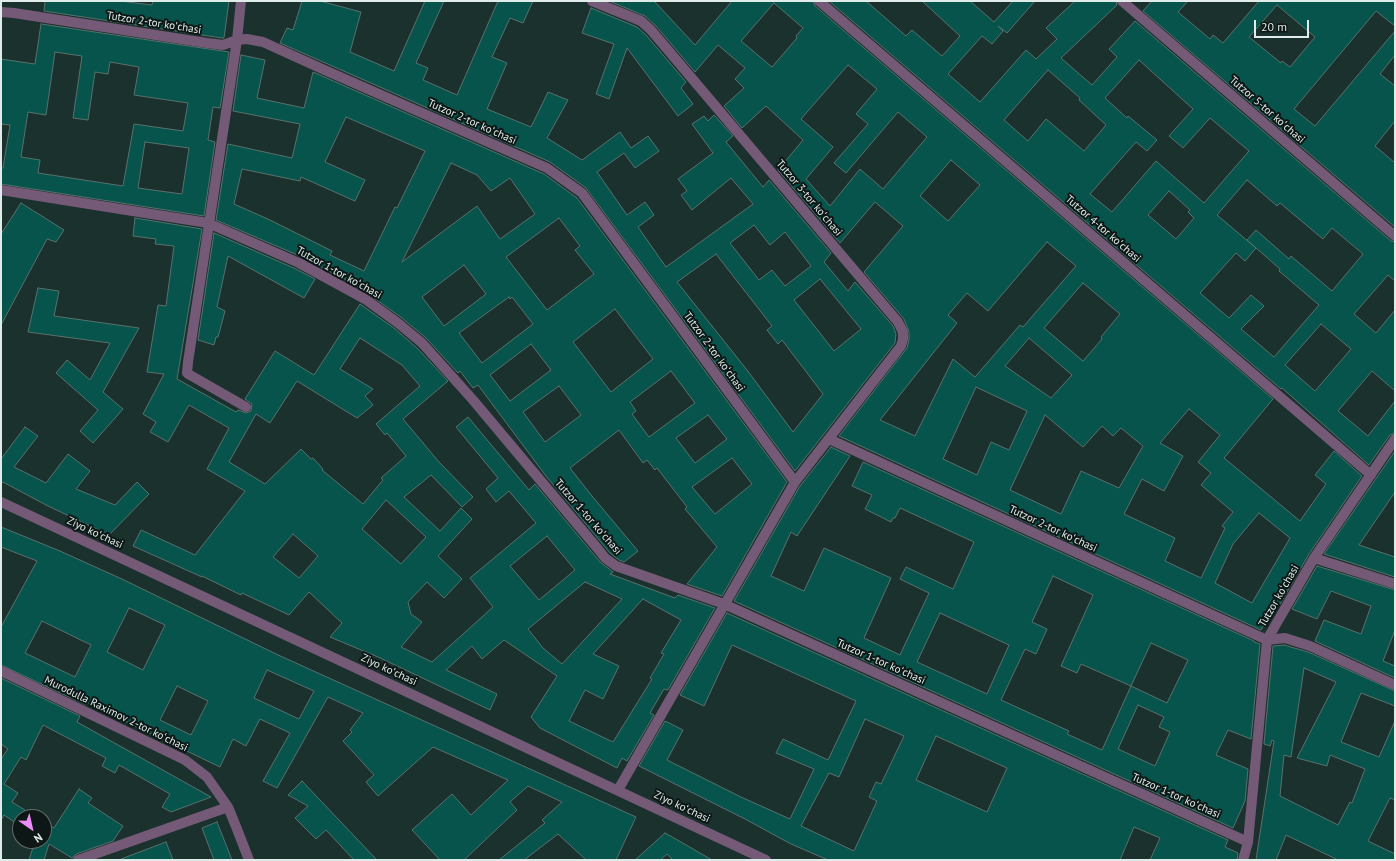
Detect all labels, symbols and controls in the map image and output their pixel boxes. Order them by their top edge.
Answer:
street label: Tutzor 2-tor koʻchasi [106,9,202,37]
scale bar [1256,12,1311,38]
text: 20 m [1261,19,1287,34]
street label: Tutzor 5-tor koʻchasi [1227,74,1307,146]
street label: Tutzor 2-tor koʻchasi [426,97,518,147]
street label: Tutzor 3-tor koʻchasi [773,157,845,239]
street label: Tutzor 4-tor koʻchasi [1063,193,1143,265]
street label: Tutzor 1-tor koʻchasi [294,244,384,302]
street label: Tutzor 2-tor koʻchasi [681,309,747,395]
street label: Tutzor 1-tor koʻchasi [552,477,624,557]
street label: Tutzor 2-tor koʻchasi [1007,503,1099,555]
street label: Ziyo koʻchasi [65,514,125,552]
street label: Tutzor koʻchasi [1256,563,1302,629]
street label: Tutzor 1-tor koʻchasi [835,637,927,687]
street label: Ziyo koʻchasi [359,651,419,689]
street label: Murodulla Raximov 2-tor koʻchasi [42,673,190,755]
street label: Tutzor 1-tor koʻchasi [1130,771,1222,821]
street label: Ziyo koʻchasi [652,788,712,826]
north arrow [12,809,52,849]
text: N [31,830,45,846]

